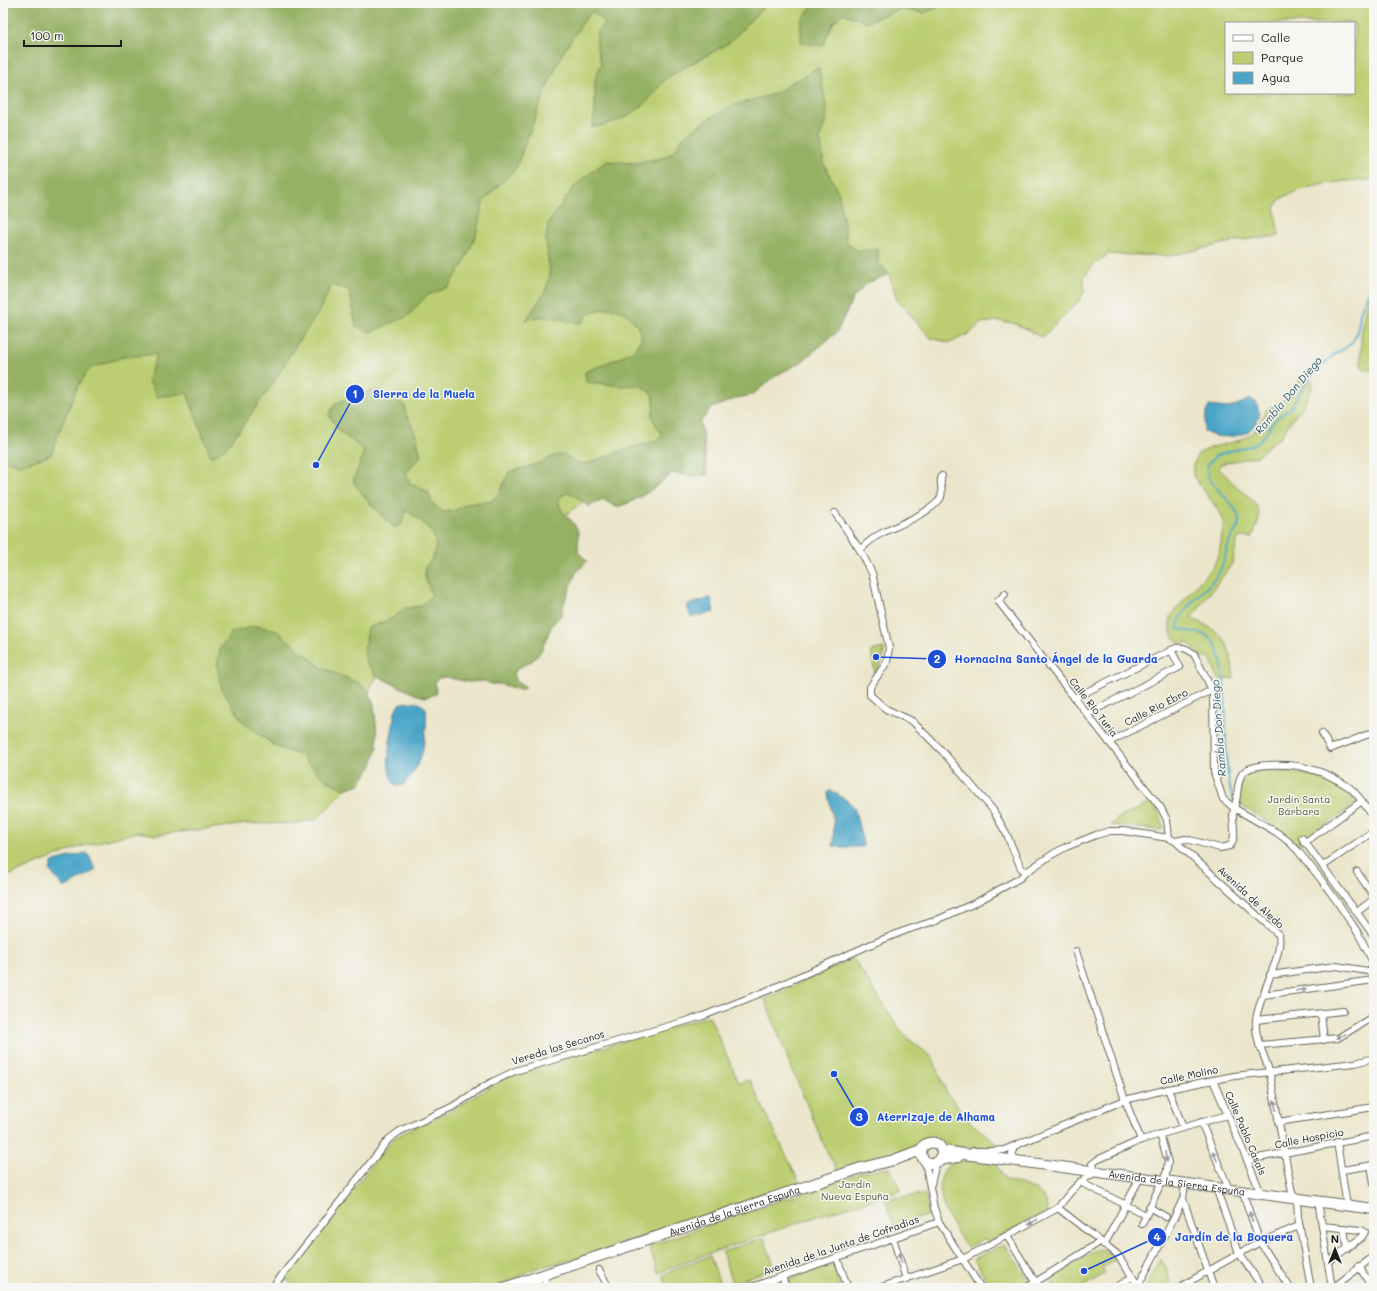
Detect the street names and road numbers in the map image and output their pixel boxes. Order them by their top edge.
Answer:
street label: Calle Río Turia [1066,674,1122,740]
street label: Calle Río Ebro [1122,685,1190,729]
street label: Avenida de Aledo [1215,863,1287,931]
street label: Vereda los Secanos [510,1026,606,1068]
street label: Calle Molino [1159,1062,1219,1088]
street label: Calle Pablo Casals [1222,1089,1270,1177]
street label: Calle Hospicio [1273,1124,1345,1152]
street label: Avenida de la Sierra Espuña [1108,1166,1246,1199]
street label: Avenida de la Sierra Espuña [667,1182,802,1239]
street label: Avenida de la Junta de Cofradías [761,1212,921,1278]

